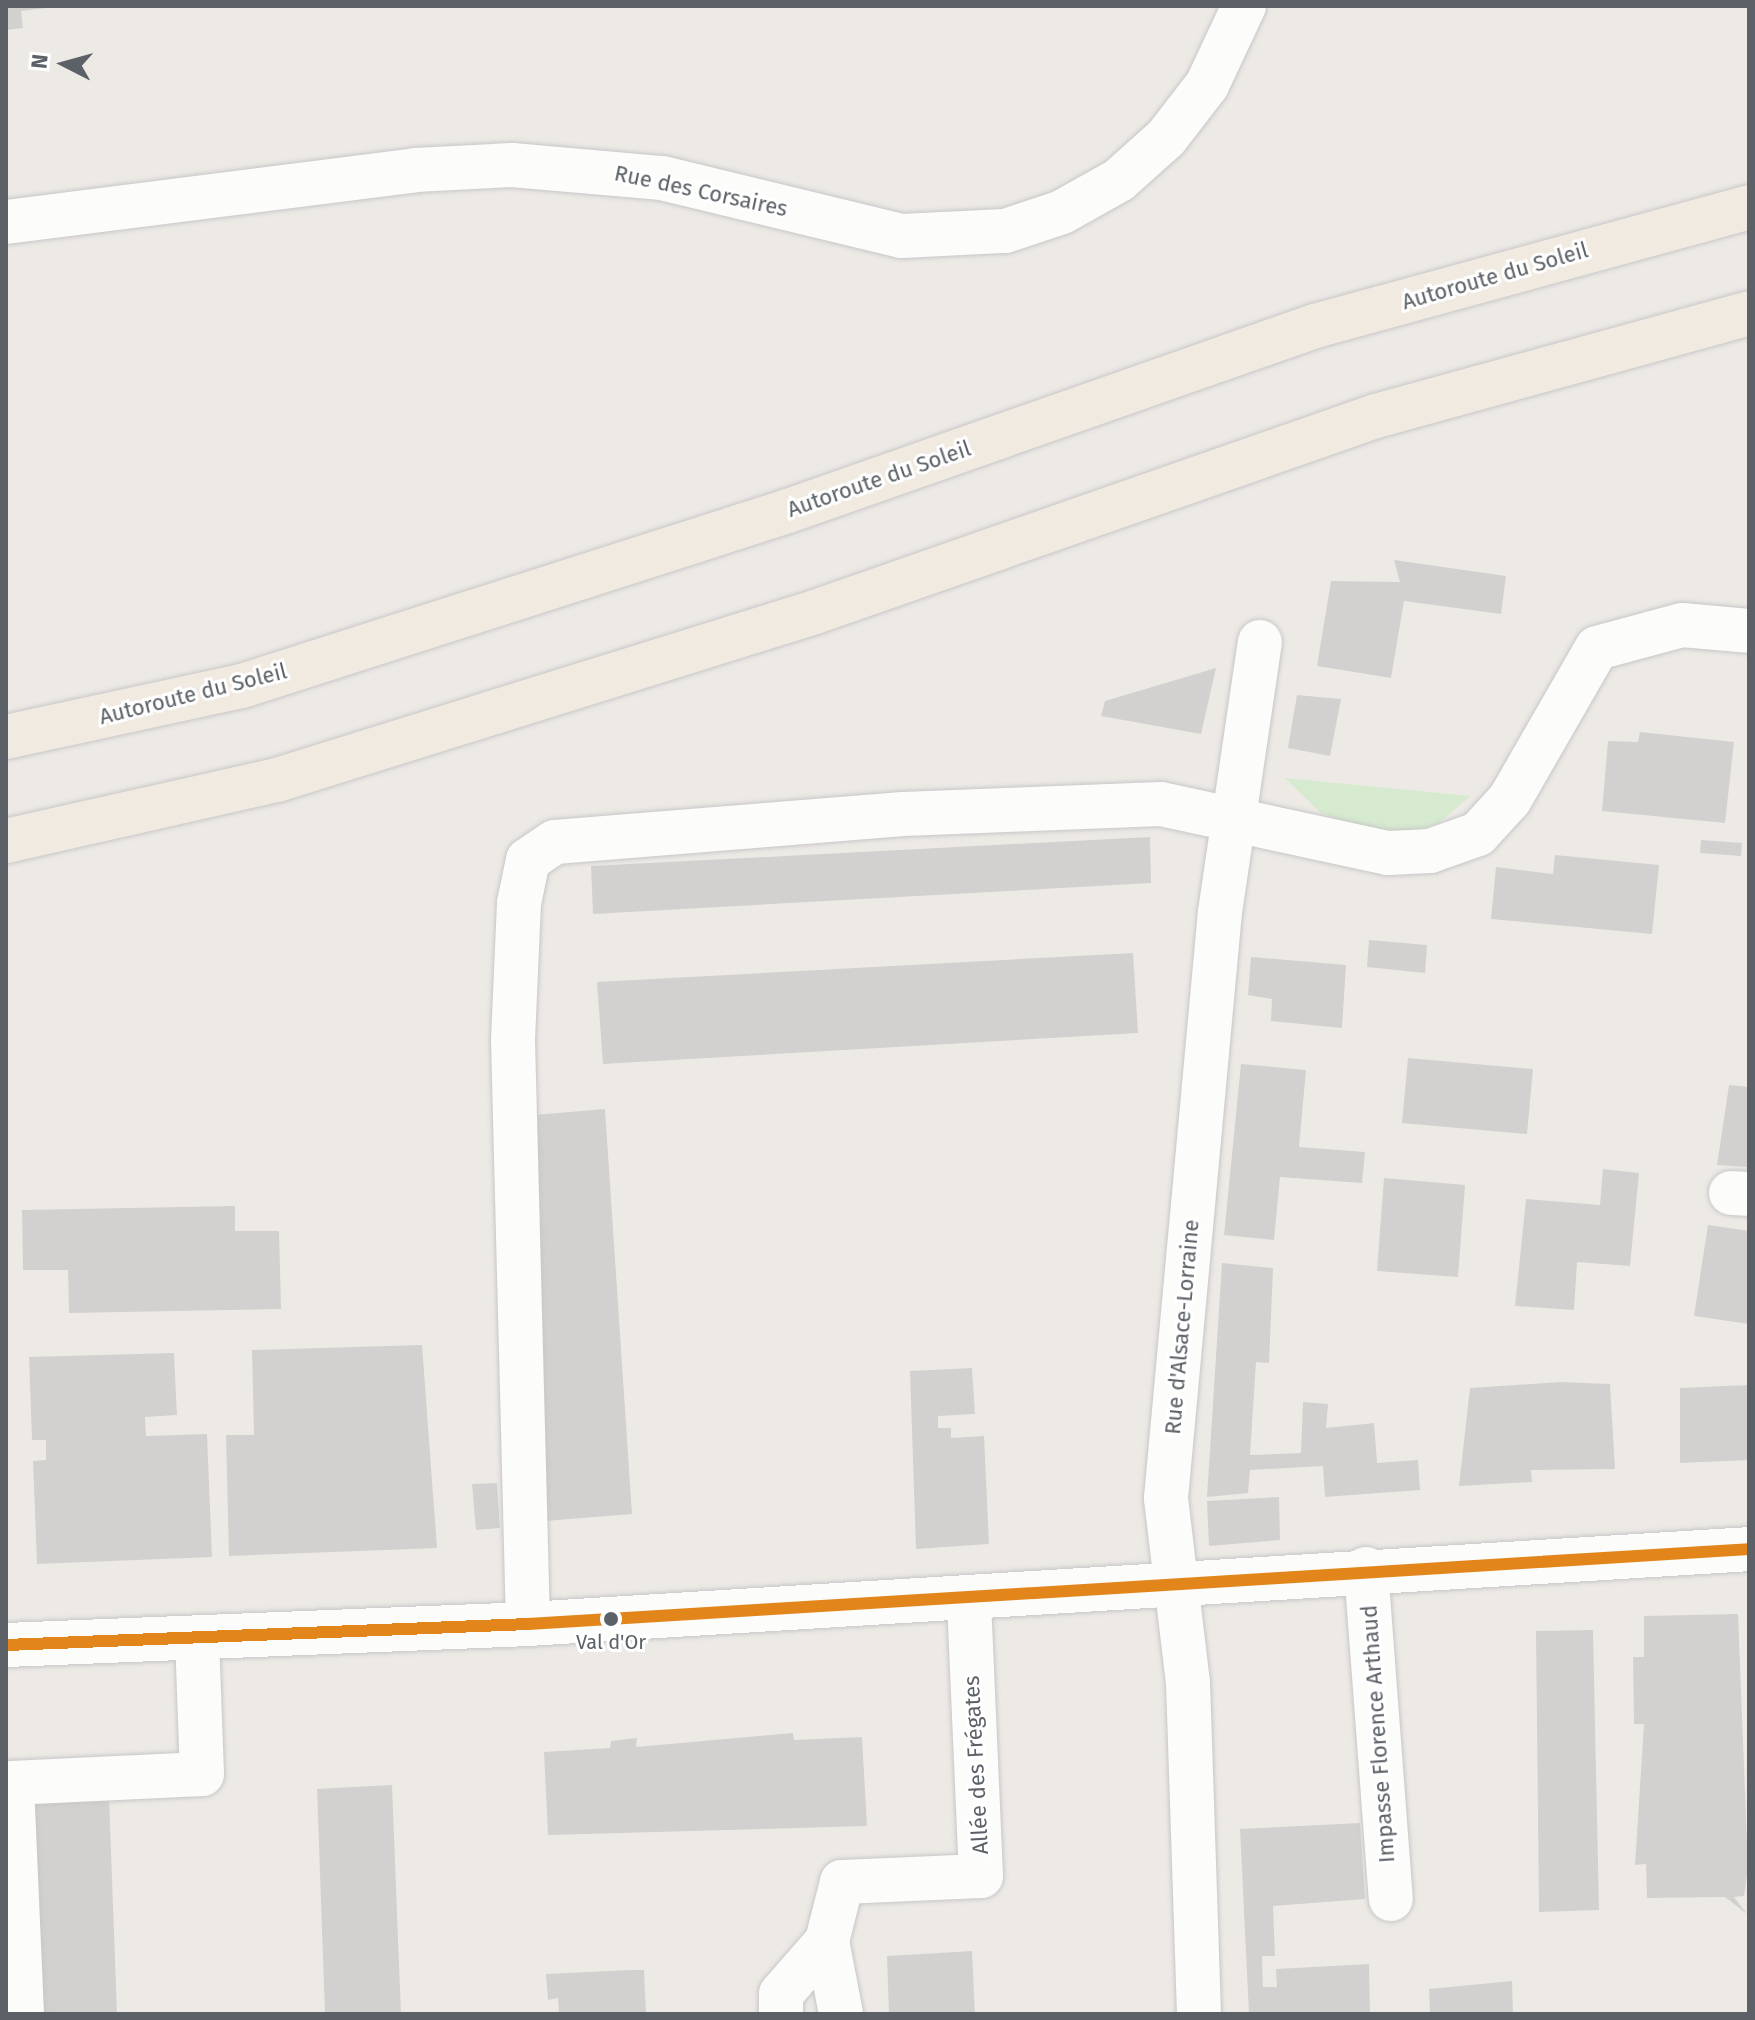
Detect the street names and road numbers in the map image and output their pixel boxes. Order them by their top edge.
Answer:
street label: Rue des Corsaires [612,160,790,222]
street label: Autoroute du Soleil [1399,237,1591,315]
street label: Autoroute du Soleil [784,435,974,523]
street label: Autoroute du Soleil [96,658,290,730]
street label: Rue d'Alsace-Lorraine [1159,1218,1205,1436]
street label: Impasse Florence Arthaud [1356,1604,1400,1864]
street label: Allée des Frégates [958,1675,994,1855]

